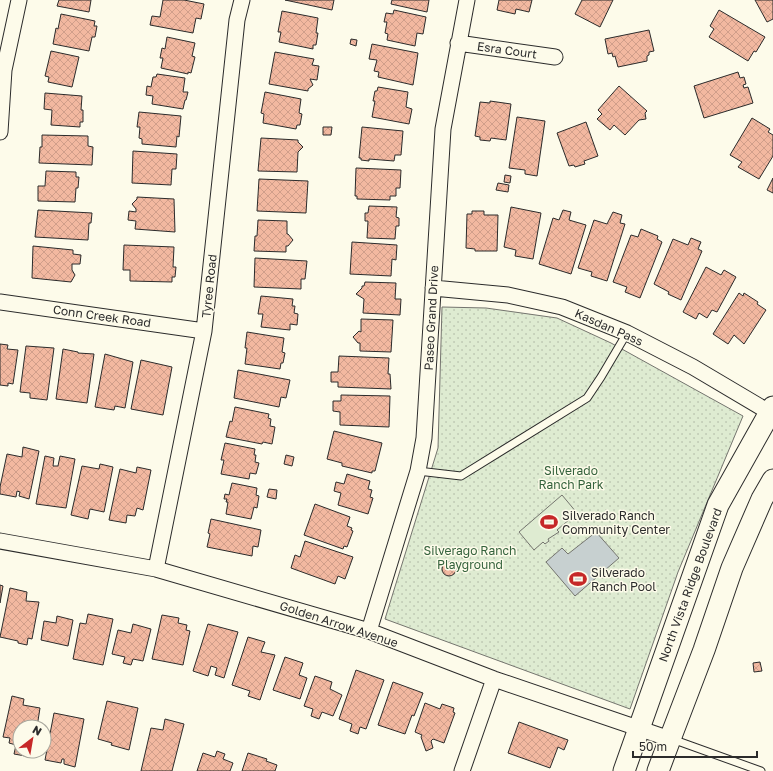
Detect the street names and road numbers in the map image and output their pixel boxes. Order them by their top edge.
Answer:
street label: Esra Court [476,38,538,62]
street label: Tyree Road [198,253,220,319]
street label: Paseo Grand Drive [421,265,441,371]
street label: Conn Creek Road [52,302,152,330]
street label: Kasdan Pass [573,305,645,349]
street label: North Vista Ridge Boulevard [655,506,725,664]
street label: Golden Arrow Avenue [278,598,400,650]

